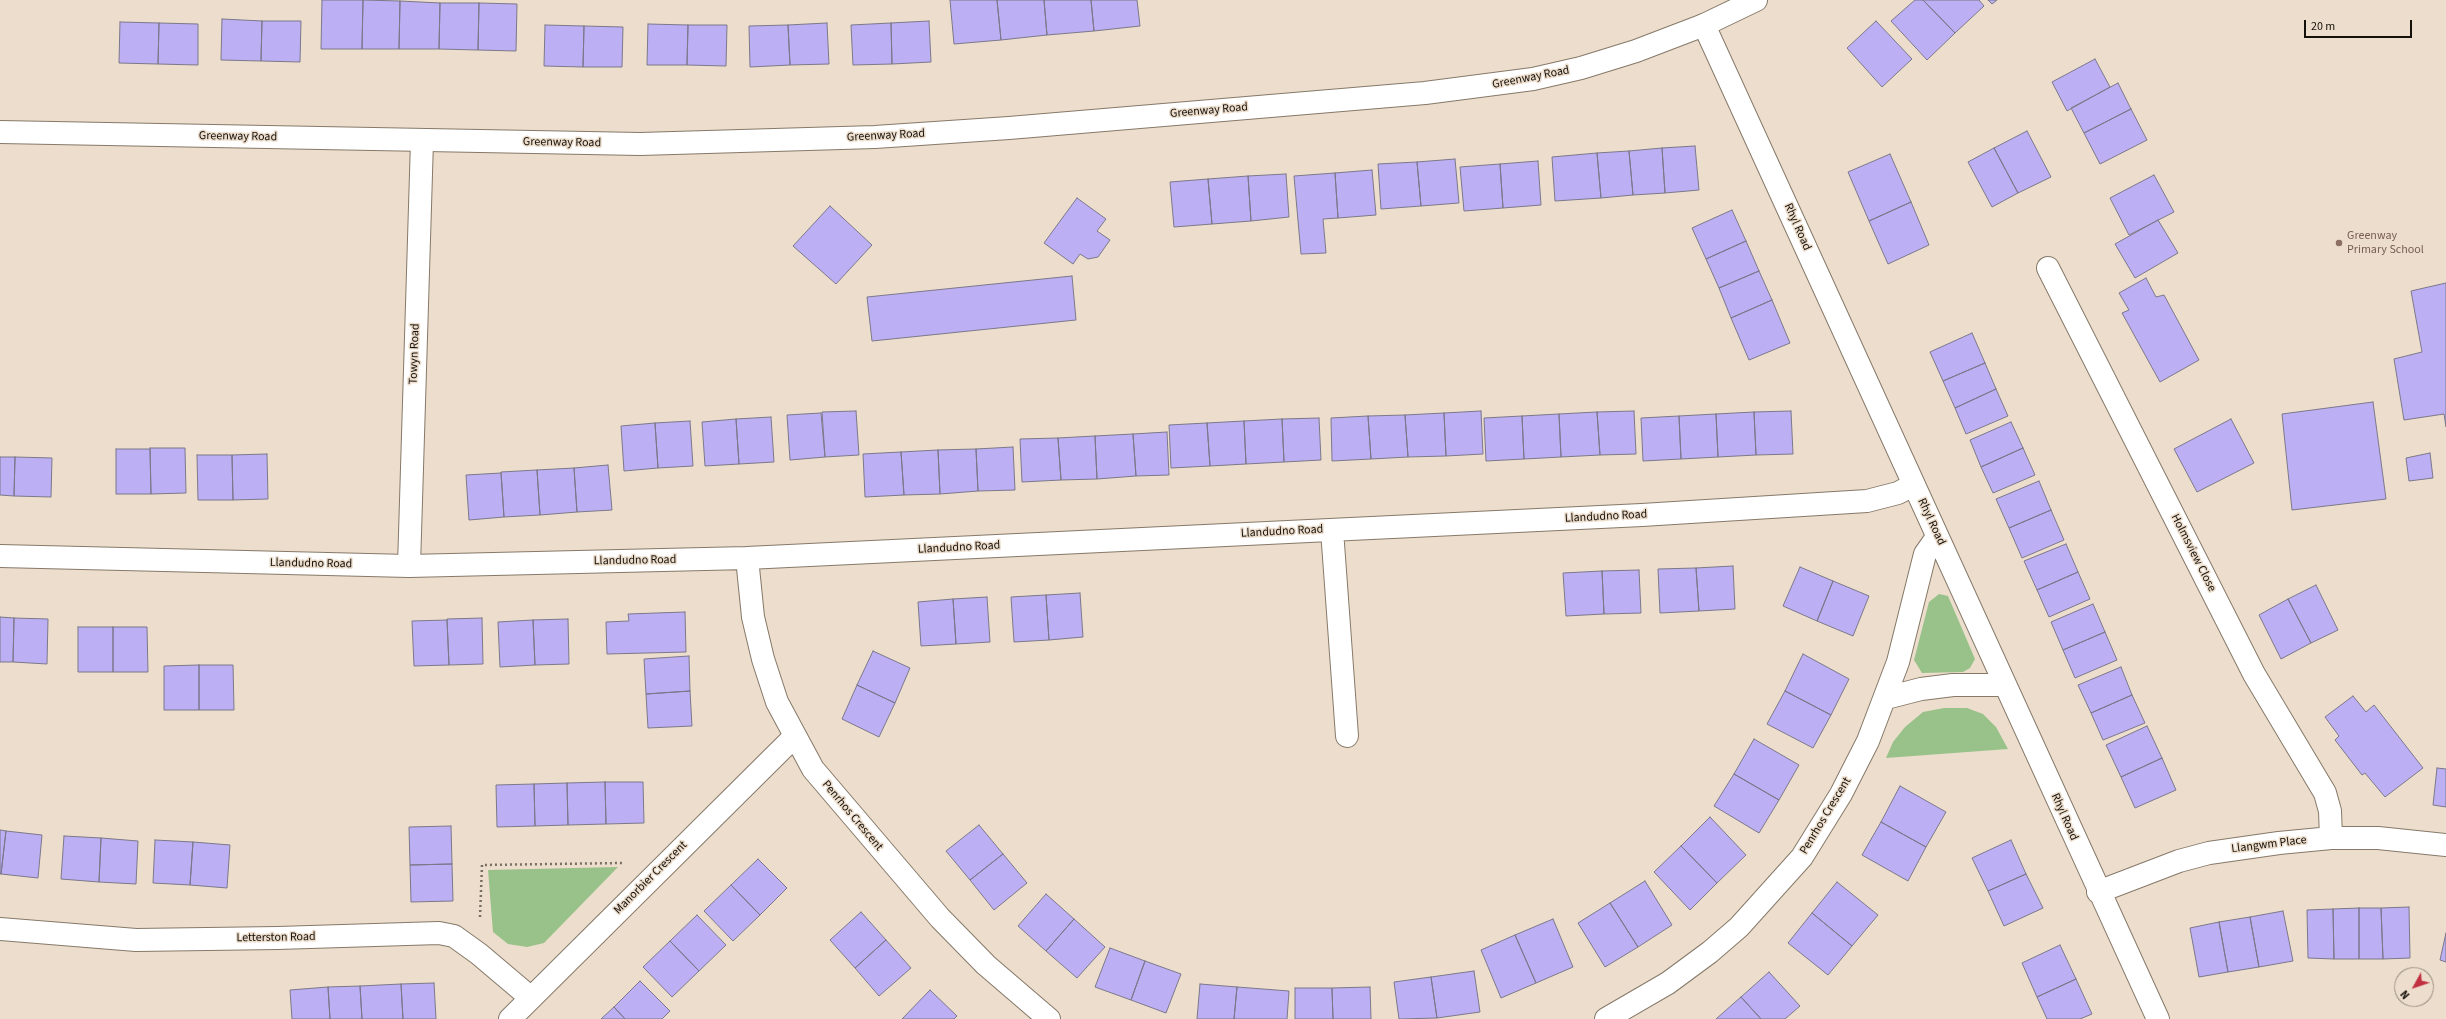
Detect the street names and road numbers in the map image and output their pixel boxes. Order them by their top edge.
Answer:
street label: Greenway Road [1491,63,1571,93]
street label: Greenway Road [1169,100,1249,122]
street label: Greenway Road [847,127,925,145]
street label: Greenway Road [199,129,277,145]
street label: Greenway Road [523,135,601,151]
street label: Rhyl Road [1780,201,1814,253]
street label: Towyn Road [407,323,423,385]
street label: Rhyl Road [1914,496,1948,548]
street label: Llandudno Road [1564,508,1648,526]
street label: Holmsview Close [2167,512,2219,594]
street label: Llandudno Road [1240,523,1324,541]
street label: Llandudno Road [917,539,1001,557]
street label: Llandudno Road [594,553,676,569]
street label: Llandudno Road [270,556,352,572]
street label: Penrhos Crescent [1797,775,1855,857]
street label: Penrhos Crescent [818,778,886,854]
street label: Rhyl Road [2047,791,2081,843]
street label: Llangwm Place [2231,833,2307,857]
street label: Manorbier Crescent [611,838,691,918]
street label: Letterston Road [236,930,316,946]

